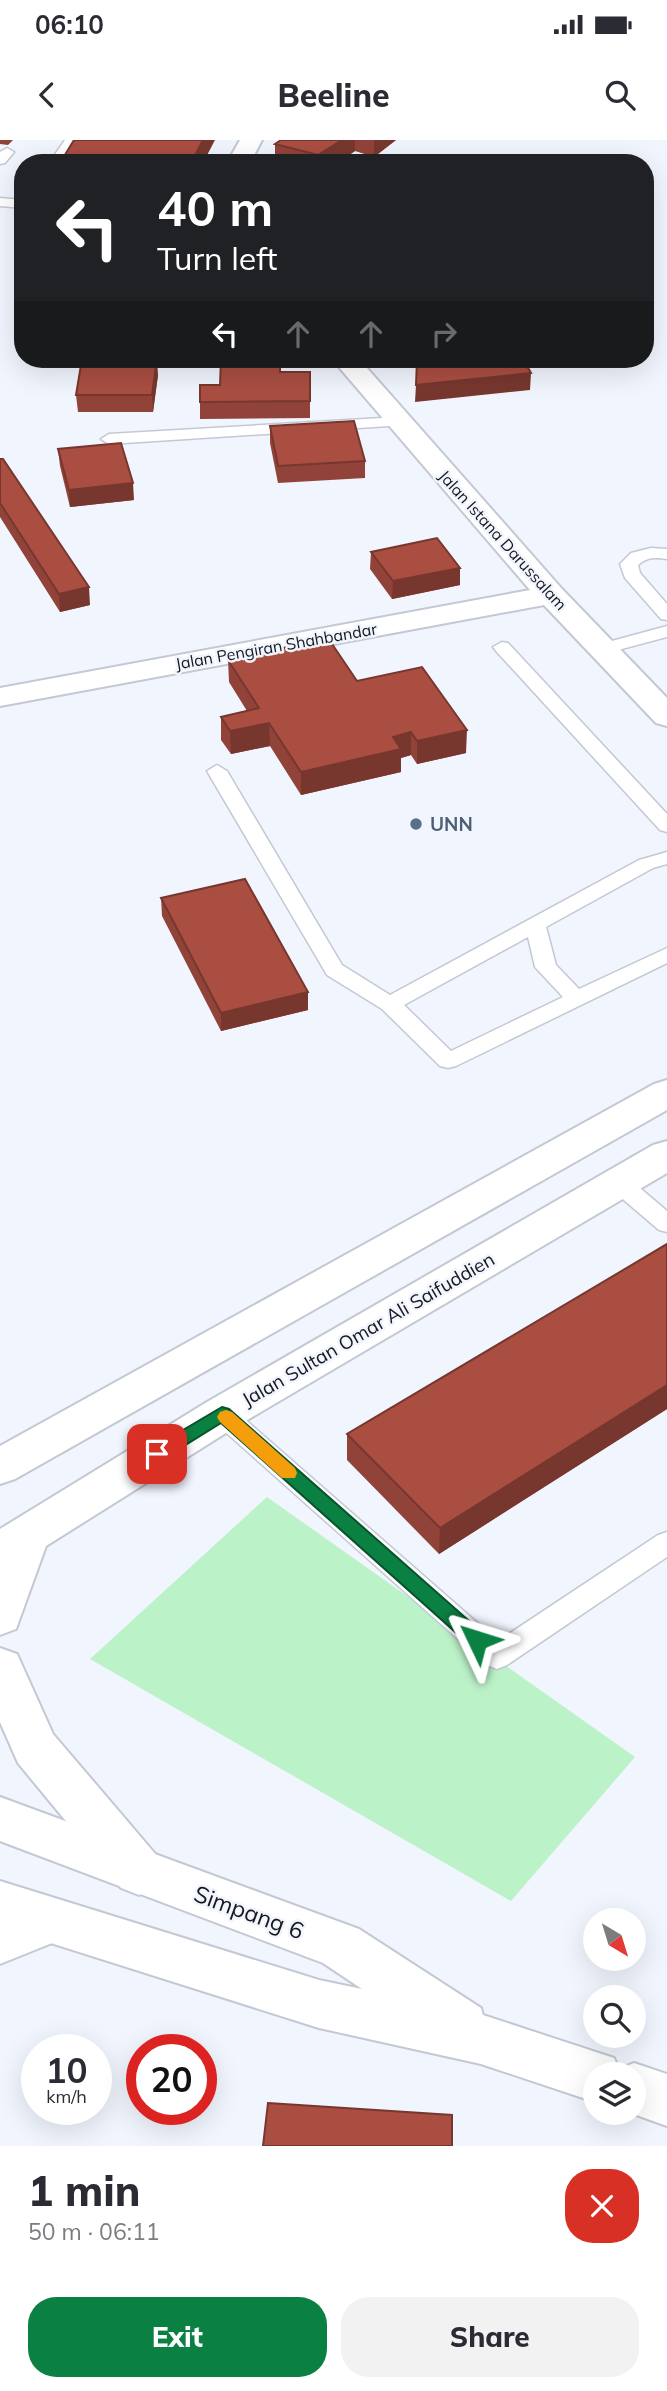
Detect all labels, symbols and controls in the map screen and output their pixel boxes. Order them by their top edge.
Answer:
text: 06:10 [35,8,104,41]
text: Beeline [277,75,390,115]
icon: back [28,76,66,114]
icon: search [601,76,639,114]
text: 40 m [157,177,273,238]
icon: left [42,182,133,273]
text: Turn left [157,238,277,278]
icon: left [206,315,244,353]
icon: ahead [279,315,317,353]
icon: ahead [352,315,390,353]
icon: right [425,315,463,353]
street label: Jalan Istana Darussalam [435,466,571,614]
street label: Jalan Pengiran Shahbandar [174,618,378,674]
place label: UNN [430,812,473,836]
marker: UNN [408,816,424,832]
street label: Jalan Sultan Omar Ali Saifuddien [237,1247,499,1411]
pin [127,1424,187,1484]
icon: arrive [138,1435,176,1473]
position arrow [440,1603,514,1677]
street label: Simpang 6 [190,1879,308,1945]
north arrow [583,1908,646,1970]
map controls [583,1908,646,2125]
button: search [583,1985,646,2048]
speed limit sign: 20 [126,2034,217,2125]
text: 10 [45,2048,88,2092]
button: layers [583,2062,646,2125]
text: km/h [46,2085,87,2108]
text: 1 min [28,2164,141,2217]
button: close [565,2169,639,2243]
text: 50 m · 06:11 [28,2217,160,2246]
button: Exit [28,2297,327,2377]
button: Share [341,2297,639,2377]

